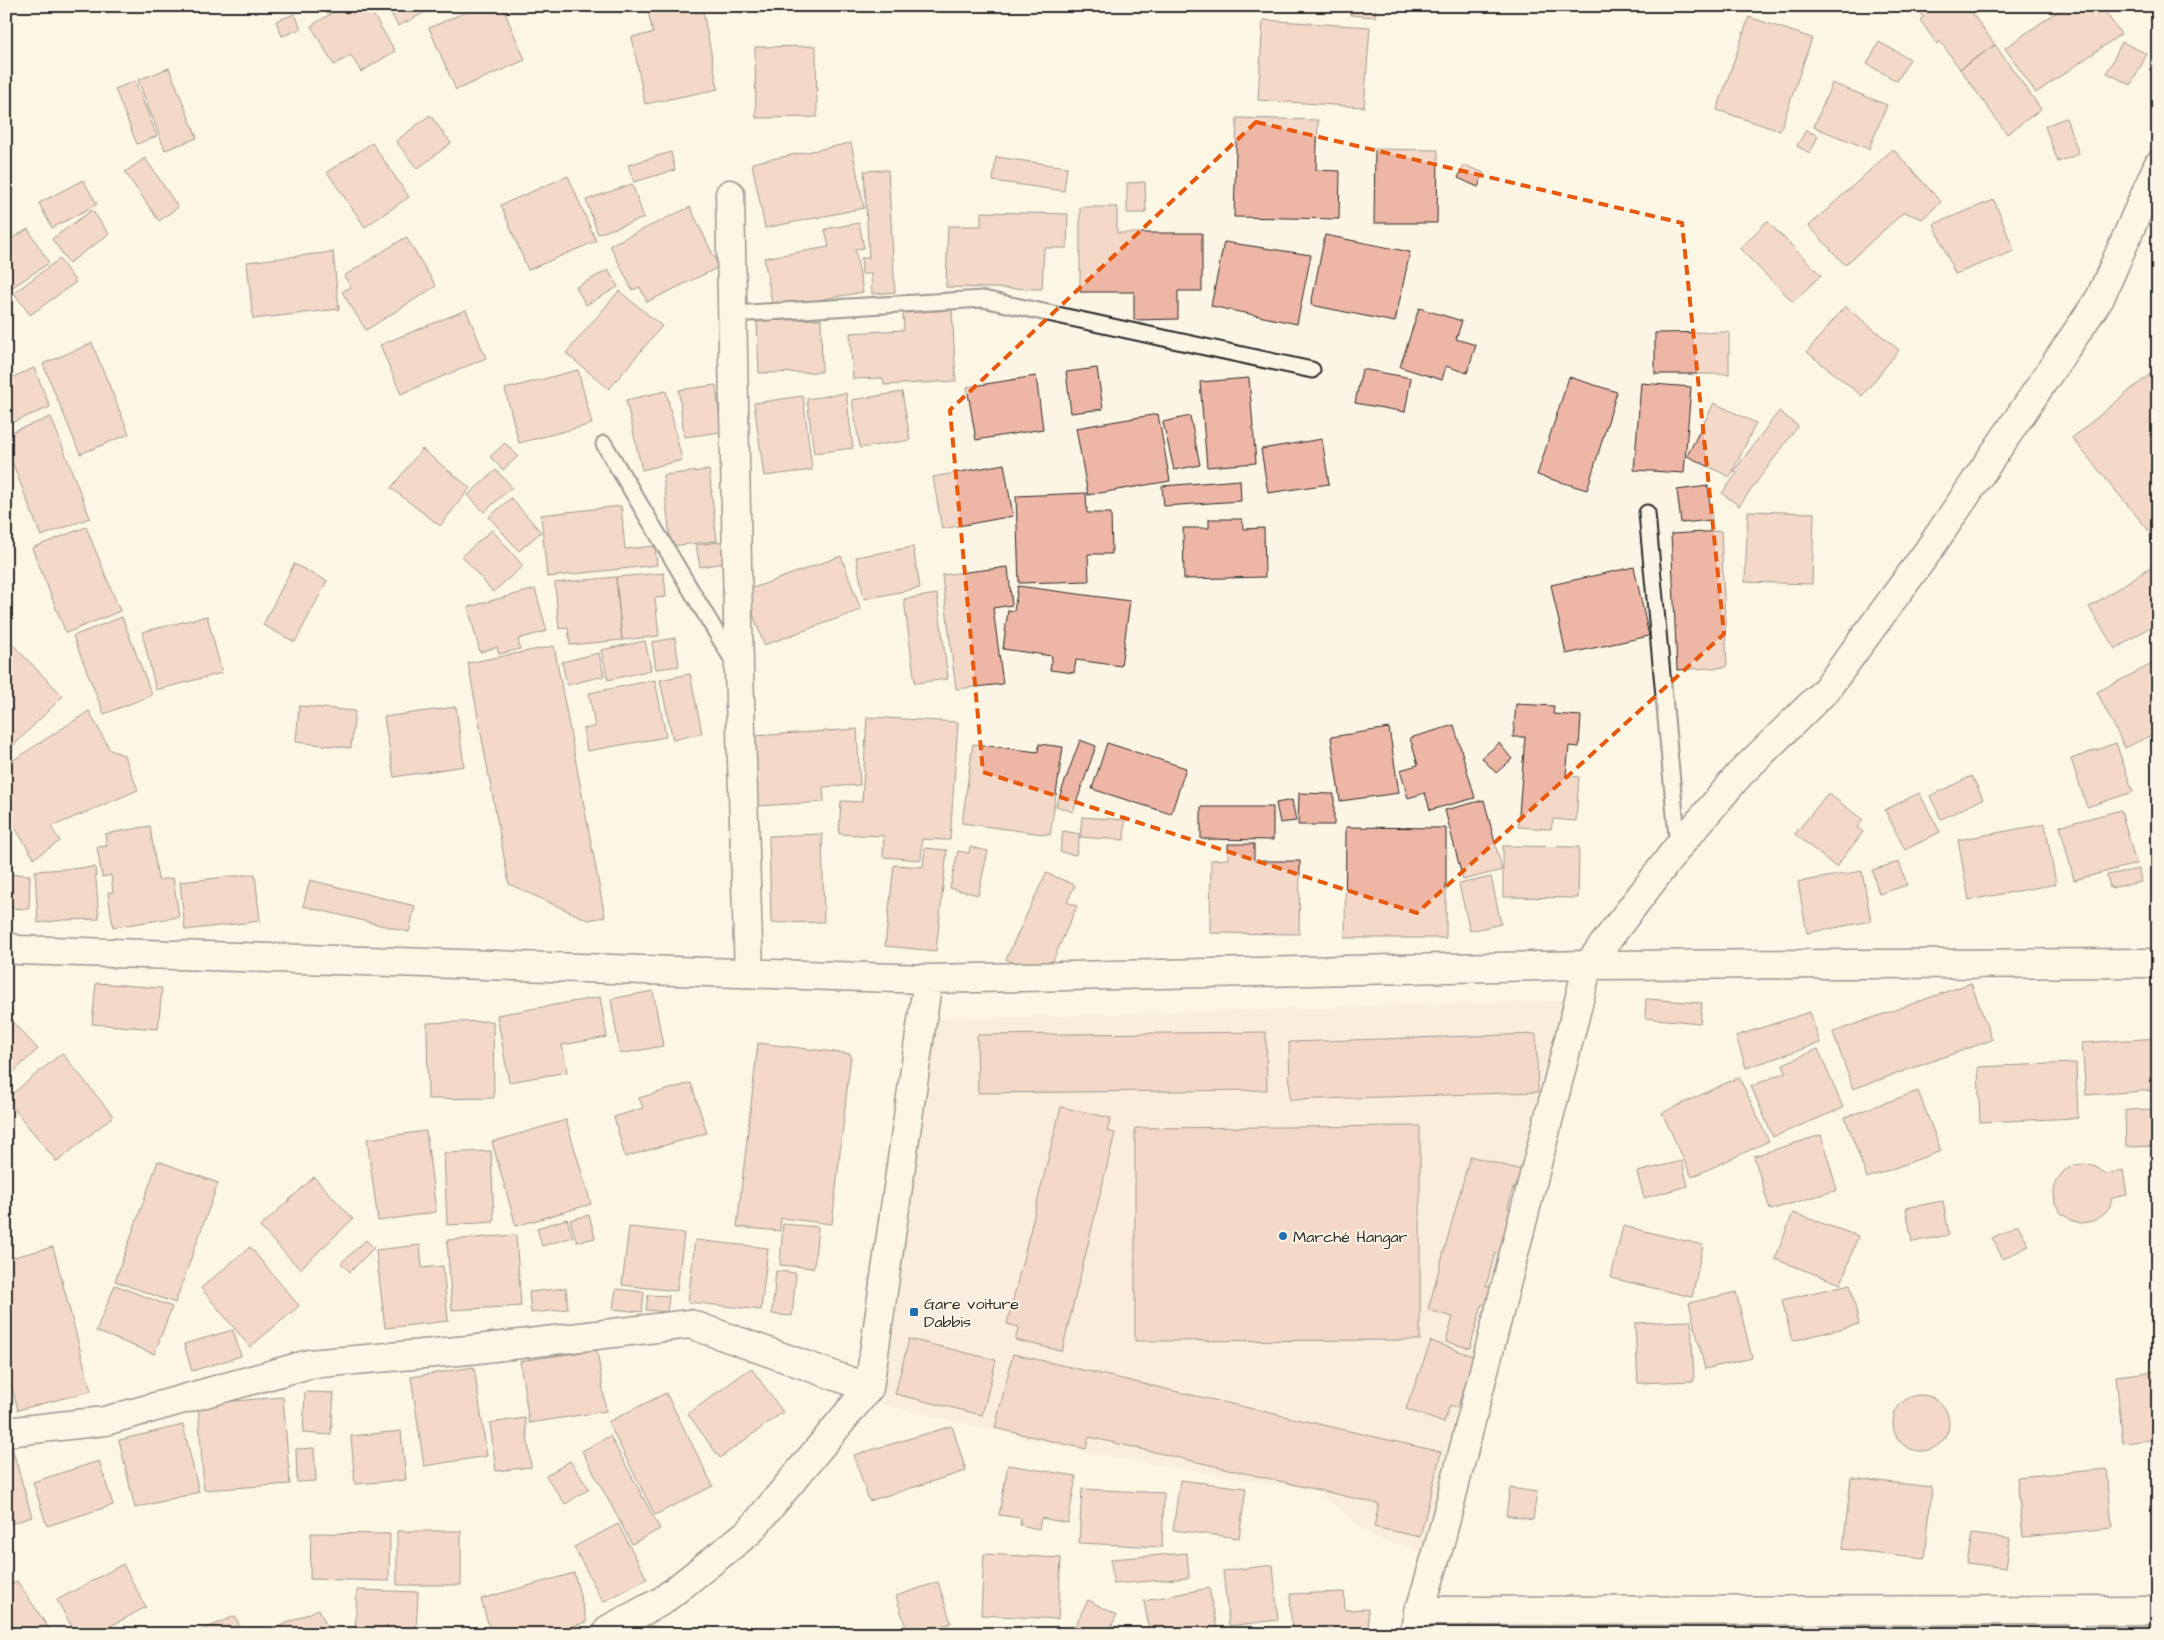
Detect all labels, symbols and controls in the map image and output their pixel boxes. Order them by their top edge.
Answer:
place label: Marché Hangar [1293,1226,1408,1249]
marker: Marché Hangar [1277,1230,1289,1242]
place label: Gare voiture Dabbis [924,1293,1019,1333]
marker: Gare voiture Dabbis [908,1306,920,1318]

